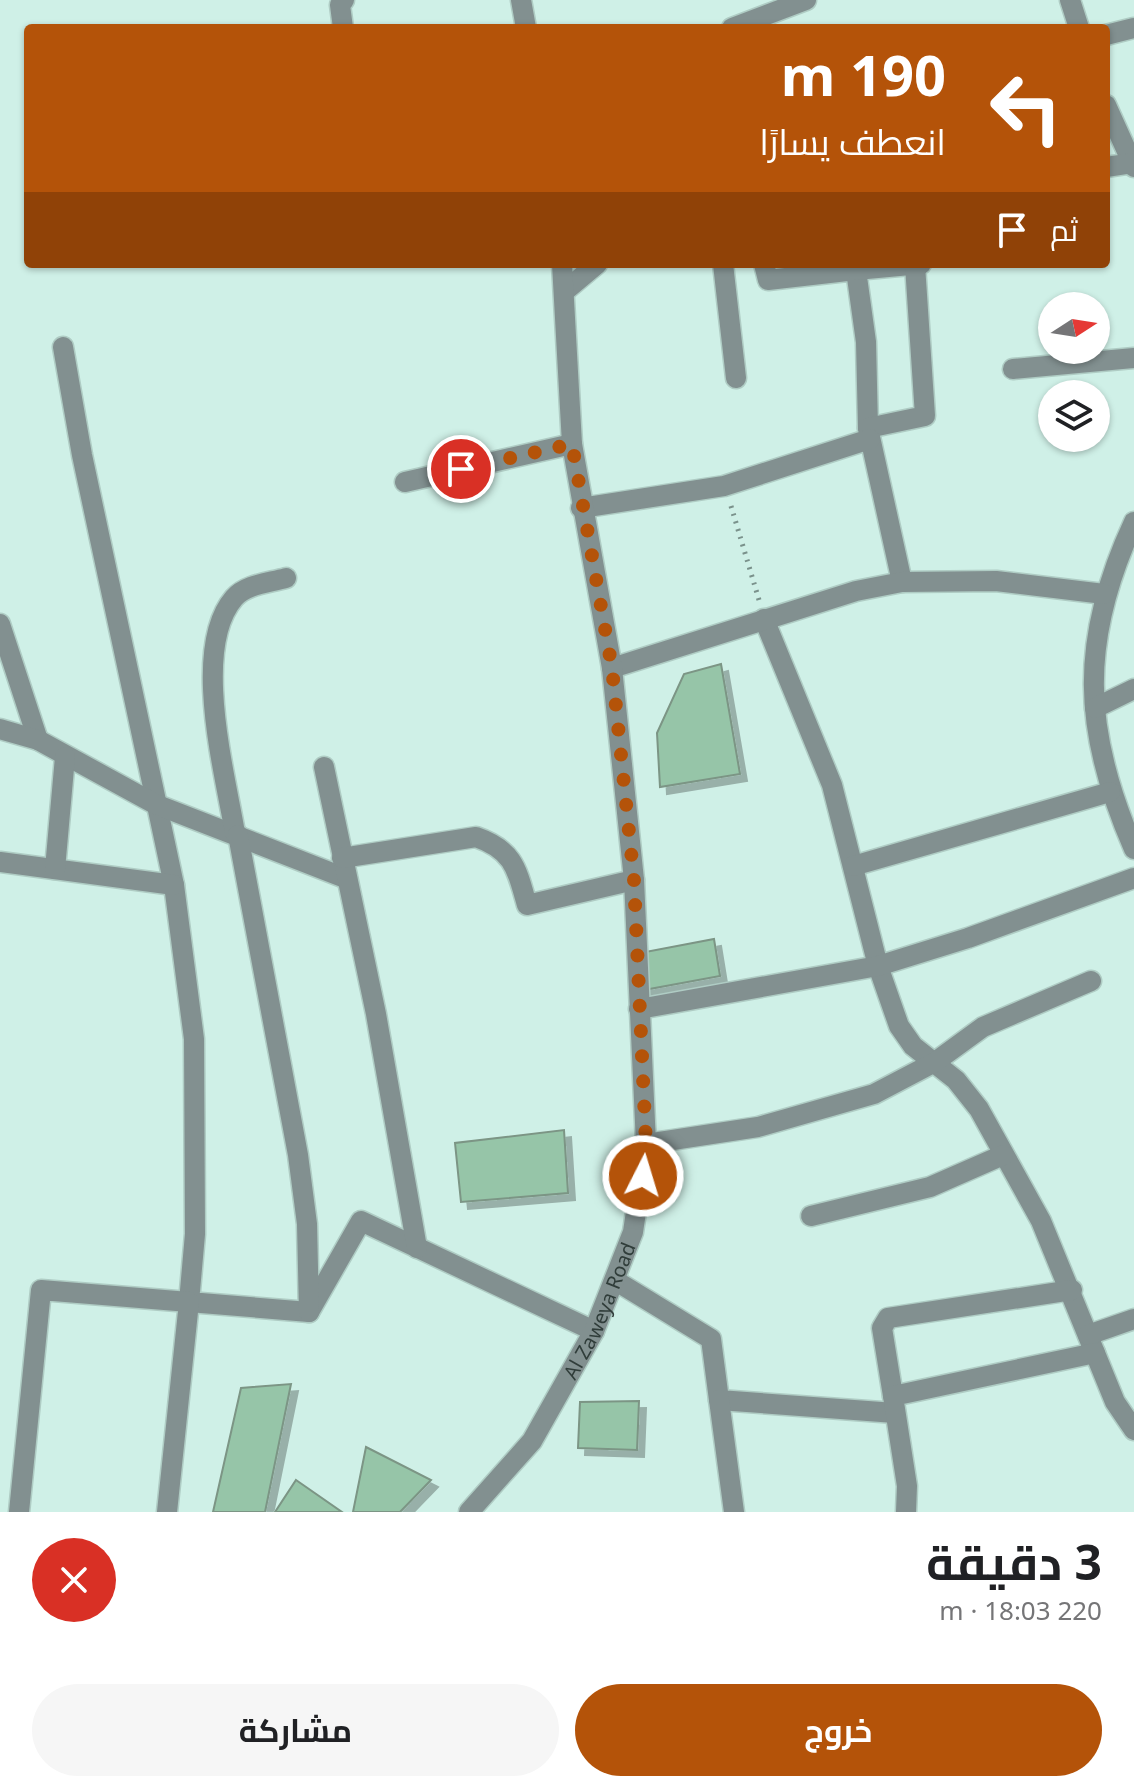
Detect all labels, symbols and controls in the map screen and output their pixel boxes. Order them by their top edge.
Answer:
text: 190 m [781,36,946,112]
icon: left [974,56,1078,160]
text: انعطف يسارًا [759,117,946,166]
icon: arrive [990,208,1034,252]
text: ثم [1050,209,1078,250]
north arrow [1038,292,1110,364]
map controls [1038,292,1110,452]
button: layers [1038,380,1110,452]
pin [427,435,495,503]
icon: arrive [439,447,483,491]
position arrow [601,1134,685,1218]
street label: Al Zaweya Road [556,1238,641,1384]
text: 3 دقيقة [926,1529,1102,1594]
button: close [32,1538,116,1622]
text: 220 m · 18:03 [939,1592,1102,1628]
button: مشاركة [32,1684,559,1776]
button: خروج [575,1684,1102,1776]

